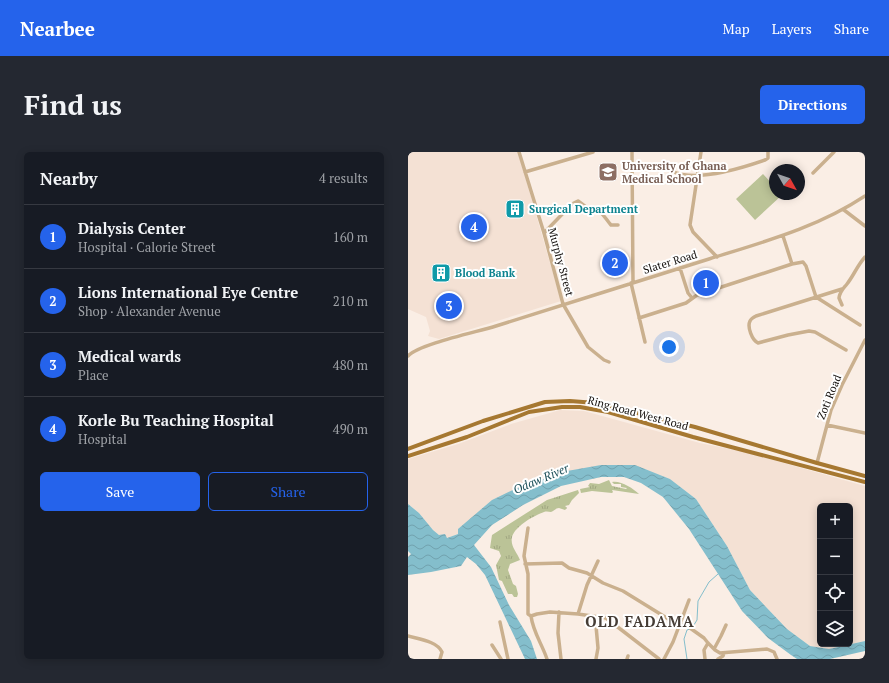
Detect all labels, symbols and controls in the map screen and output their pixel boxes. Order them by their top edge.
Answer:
text: Nearbee [20,16,95,41]
text: Map [723,19,750,38]
text: Layers [772,19,812,38]
text: Share [834,19,869,38]
button: Directions [760,85,865,124]
text: Find us [24,86,122,123]
place label: University of Ghana Medical School [622,159,727,186]
school or university icon: University of Ghana Medical School [597,161,619,183]
north arrow [769,164,805,200]
text: Nearby [40,167,98,190]
text: 4 results [319,169,368,187]
building icon: Surgical Department [504,198,526,220]
place label: Surgical Department [529,202,639,216]
pin: 4 [461,212,487,242]
text: Dialysis Center [78,218,186,238]
street label: Murphy Street [545,226,577,298]
text: 1 [49,228,57,246]
text: 160 m [333,228,368,246]
text: Hospital · Calorie Street [78,238,216,256]
street label: Slater Road [641,247,699,277]
pin: 2 [602,248,628,278]
building icon: Blood Bank [430,262,452,284]
place label: Blood Bank [455,266,516,280]
pin: 1 [693,268,719,298]
text: Lions International Eye Centre [78,282,298,302]
pin: 3 [436,291,462,321]
text: 2 [49,292,57,310]
text: 210 m [333,292,368,310]
text: Shop · Alexander Avenue [78,302,221,320]
your location [659,337,679,357]
text: Medical wards [78,346,181,366]
text: 3 [49,356,57,374]
text: 480 m [333,356,368,374]
text: Place [78,366,109,384]
street label: Zoti Road [814,373,844,421]
street label: Ring Road West Road [586,393,690,433]
text: Korle Bu Teaching Hospital [78,410,274,430]
text: 4 [49,420,57,438]
text: 490 m [333,420,368,438]
text: Hospital [78,430,127,448]
water label: Odaw River [511,460,572,497]
button: Save [40,472,200,511]
button: Share [208,472,368,511]
map controls [817,503,853,647]
button: + [817,503,853,539]
button: − [817,539,853,575]
button: locate [817,575,853,611]
district label: OLD FADAMA [585,611,695,631]
button: layers [817,611,853,647]

